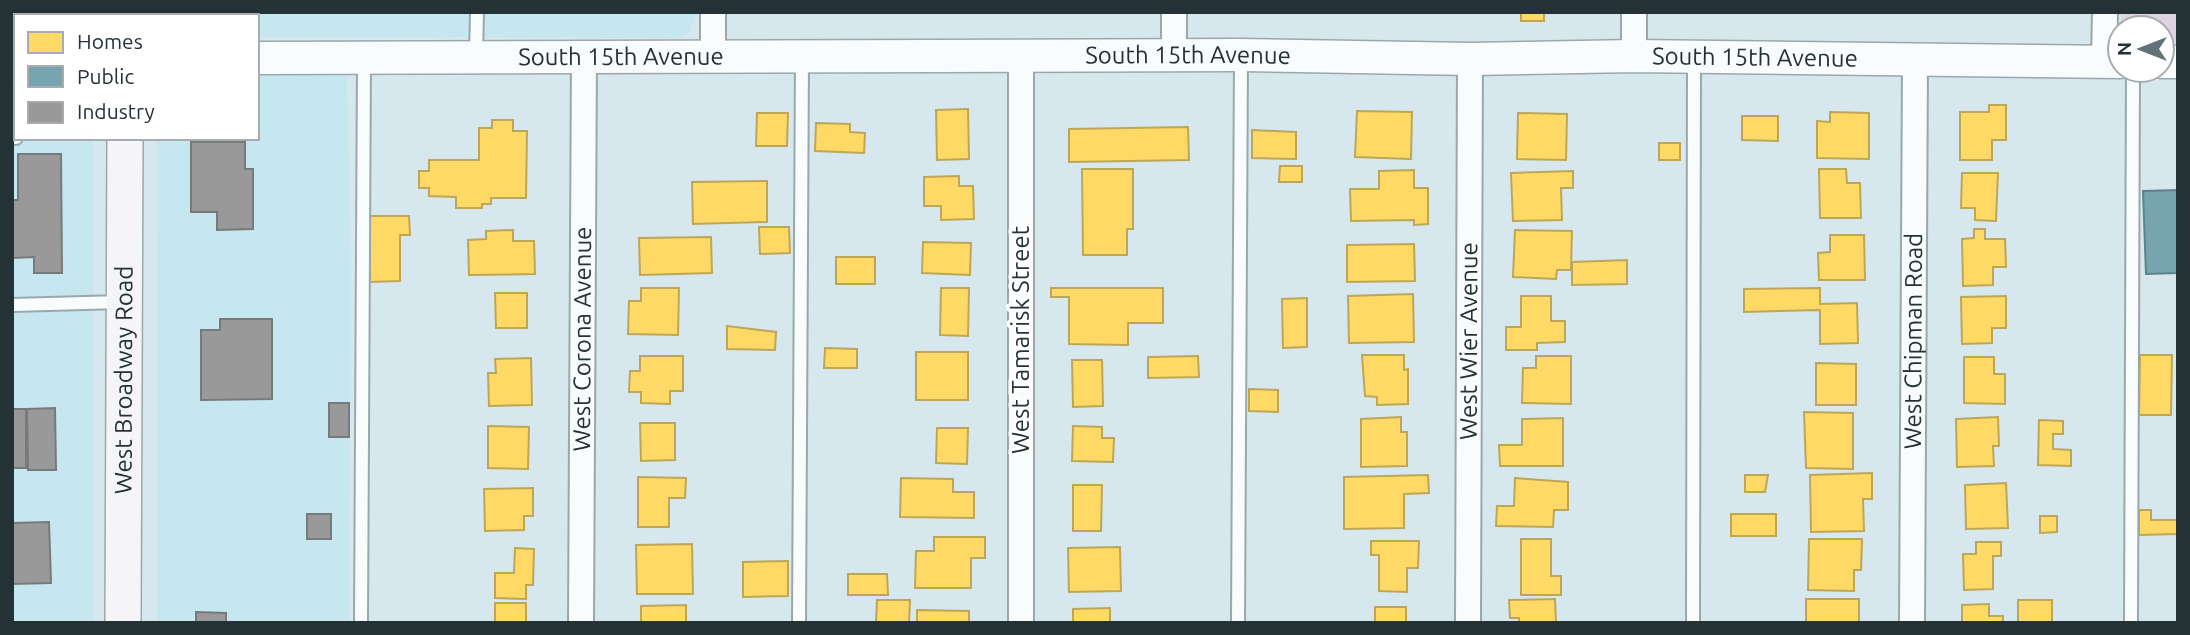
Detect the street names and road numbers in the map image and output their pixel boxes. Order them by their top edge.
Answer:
street label: South 15th Avenue [1085,41,1291,69]
street label: South 15th Avenue [1652,42,1858,72]
street label: South 15th Avenue [518,43,724,70]
street label: West Tamarisk Street [1007,225,1034,454]
street label: West Corona Avenue [568,227,596,451]
street label: West Chipman Road [1899,233,1927,449]
street label: West Wier Avenue [1455,242,1482,440]
street label: West Broadway Road [110,266,137,494]

